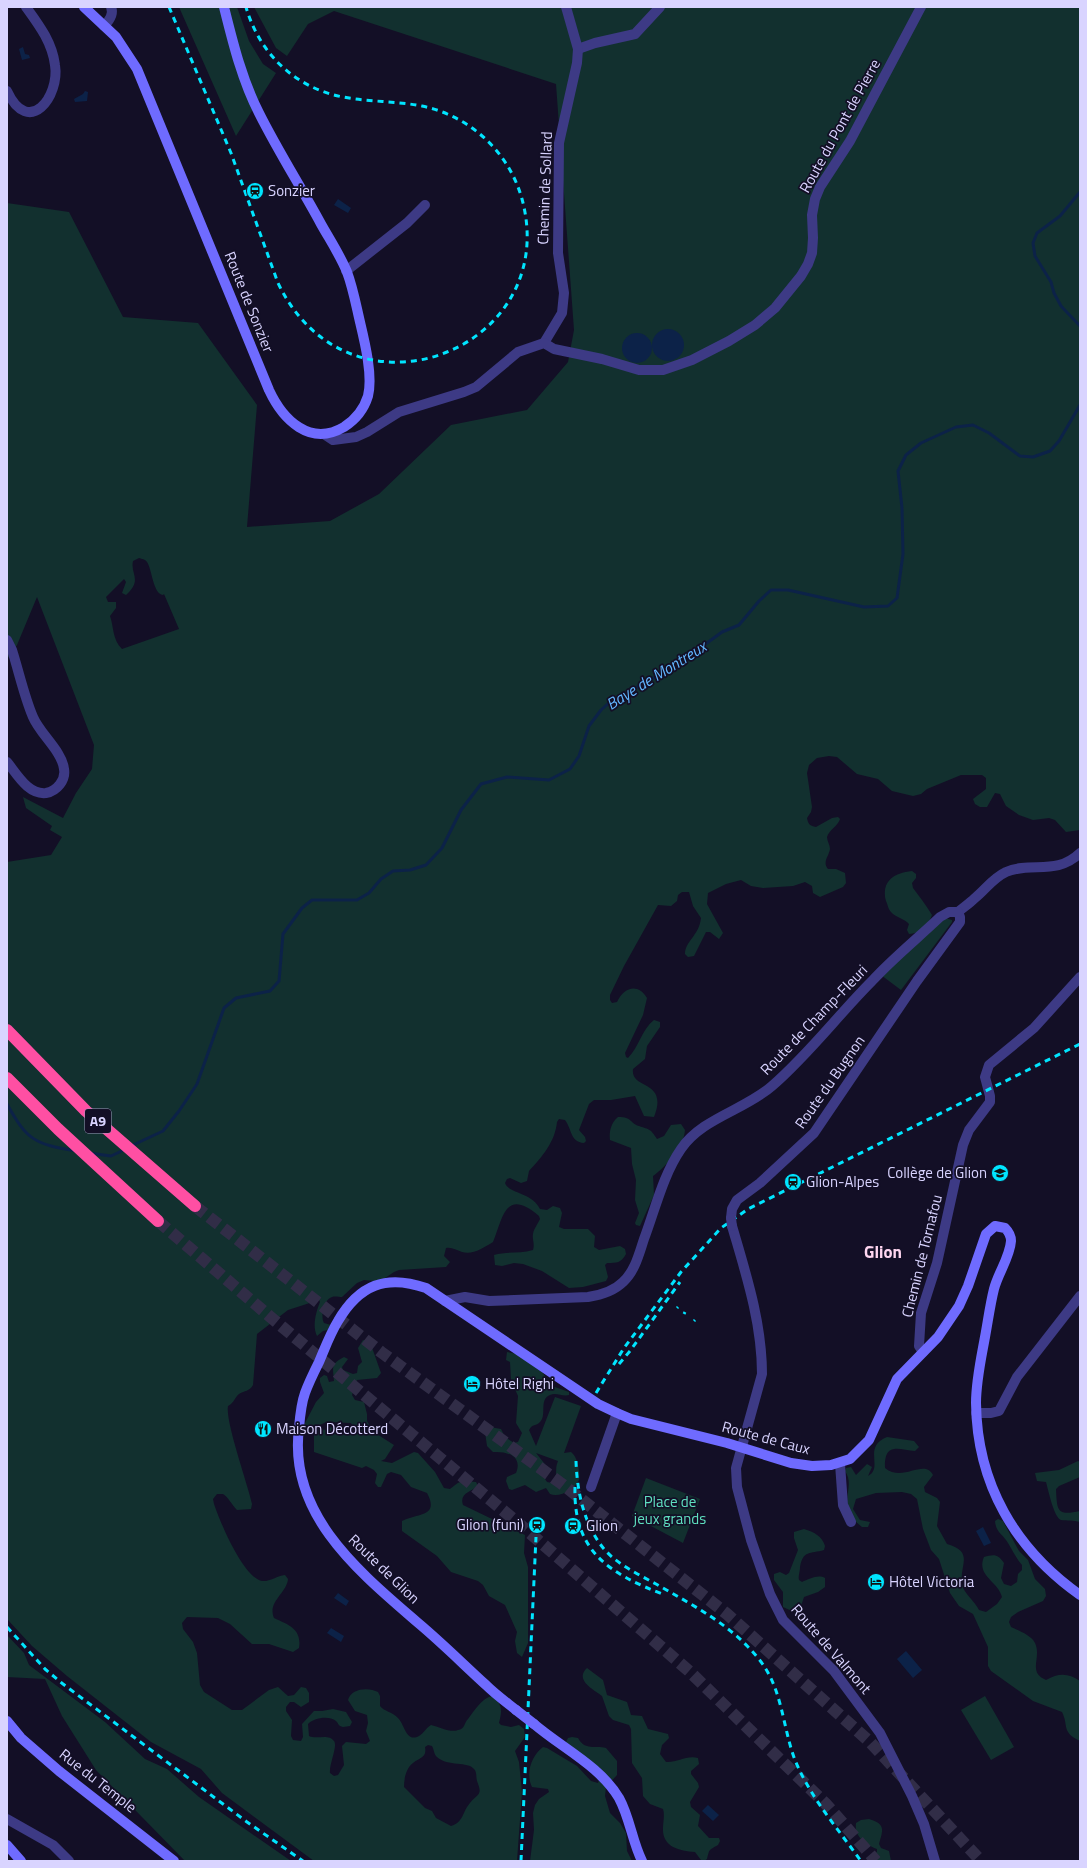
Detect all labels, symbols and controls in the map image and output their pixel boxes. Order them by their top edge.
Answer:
street label: Route du Pont de Pierre [793,55,886,197]
street label: Chemin de Sollard [531,131,558,245]
place label: Sonzier [268,179,315,202]
station icon: Sonzier [245,181,265,201]
street label: Route de Sonzier [219,248,280,356]
water label: Baye de Montreux [601,633,713,715]
street label: Route de Champ-Fleuri [755,959,873,1080]
street label: Route du Bugnon [789,1030,870,1133]
road number: A9 [85,1109,111,1133]
place label: Collège de Glion [887,1161,987,1184]
school or university icon: Collège de Glion [990,1163,1010,1183]
place label: Glion-Alpes [806,1170,879,1193]
station icon: Glion-Alpes [783,1172,803,1192]
street label: Chemin de Tornafou [895,1192,948,1320]
district label: Glion [864,1239,902,1265]
place label: Hôtel Righi [485,1372,554,1395]
hotel icon: Hôtel Righi [462,1374,482,1394]
street label: Route de Caux [720,1415,813,1460]
place label: Maison Décotterd [276,1417,388,1440]
restaurant icon: Maison Décotterd [253,1419,273,1439]
park label: Place de jeux grands [633,1490,706,1530]
place label: Glion (funi) [457,1513,524,1536]
place label: Glion [586,1514,618,1537]
station icon: Glion (funi) [527,1515,547,1535]
station icon: Glion [563,1516,583,1536]
street label: Route de Glion [343,1528,425,1609]
place label: Hôtel Victoria [889,1570,975,1593]
hotel icon: Hôtel Victoria [866,1572,886,1592]
street label: Route de Valmont [786,1598,878,1699]
street label: Rue du Temple [55,1743,142,1818]

